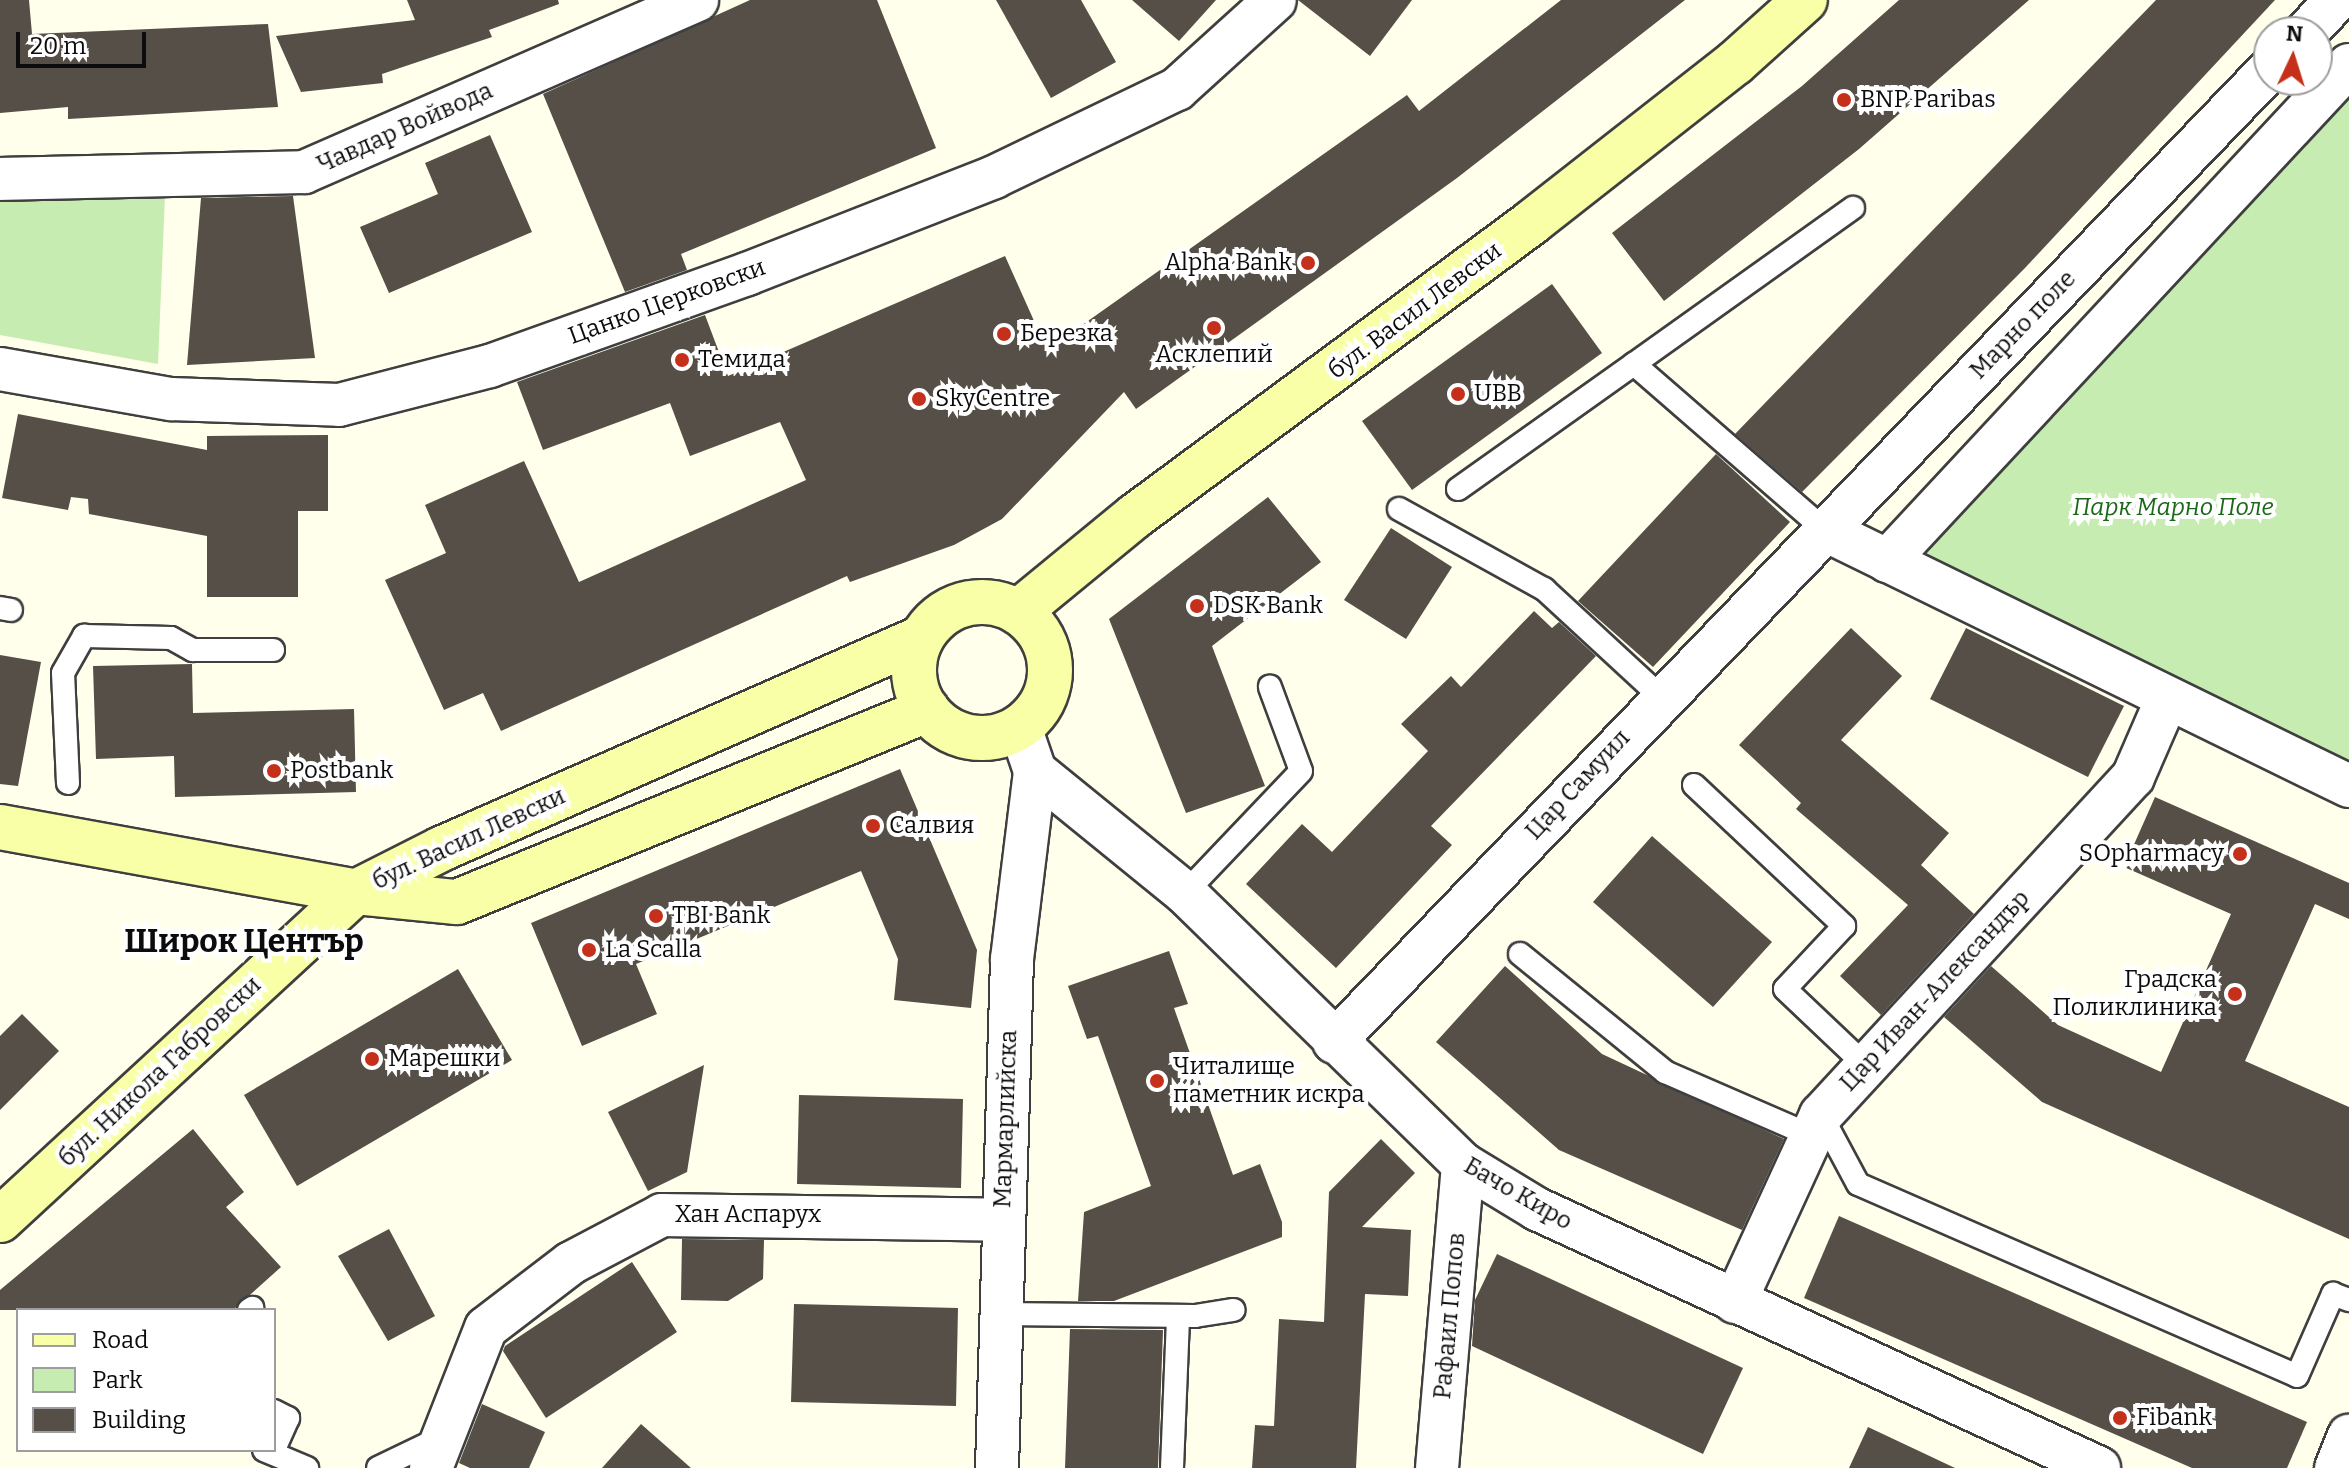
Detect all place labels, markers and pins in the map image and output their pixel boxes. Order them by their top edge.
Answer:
place label: BNP Paribas [1860,86,1996,114]
marker: BNP Paribas [1835,91,1853,109]
place label: Alpha Bank [1164,249,1292,277]
marker: Alpha Bank [1299,254,1317,272]
marker: Асклепий [1205,319,1223,337]
place label: Березка [1020,320,1113,348]
marker: Березка [995,325,1013,343]
place label: Асклепий [1155,341,1273,369]
place label: Темида [698,346,786,374]
marker: Темида [673,351,691,369]
place label: UBB [1474,380,1522,408]
place label: SkyCentre [935,385,1050,413]
marker: UBB [1449,385,1467,403]
marker: SkyCentre [910,390,928,408]
place label: DSK Bank [1213,592,1323,620]
marker: DSK Bank [1188,597,1206,615]
place label: Postbank [290,757,393,785]
marker: Postbank [265,762,283,780]
place label: Салвия [889,812,974,840]
marker: Салвия [864,817,882,835]
place label: SOpharmacy [2079,840,2224,868]
marker: SOpharmacy [2231,845,2249,863]
place label: TBI Bank [672,902,770,930]
marker: TBI Bank [647,907,665,925]
place label: La Scalla [605,936,702,964]
marker: La Scalla [580,941,598,959]
place label: Градска Поликлиника [2053,966,2217,1022]
marker: Градска Поликлиника [2224,983,2246,1005]
place label: Марешки [388,1045,500,1073]
marker: Марешки [363,1050,381,1068]
place label: Читалище паметник искра [1173,1053,1365,1109]
marker: Читалище паметник искра [1148,1072,1166,1090]
place label: Fibank [2136,1404,2212,1432]
marker: Fibank [2111,1409,2129,1427]

